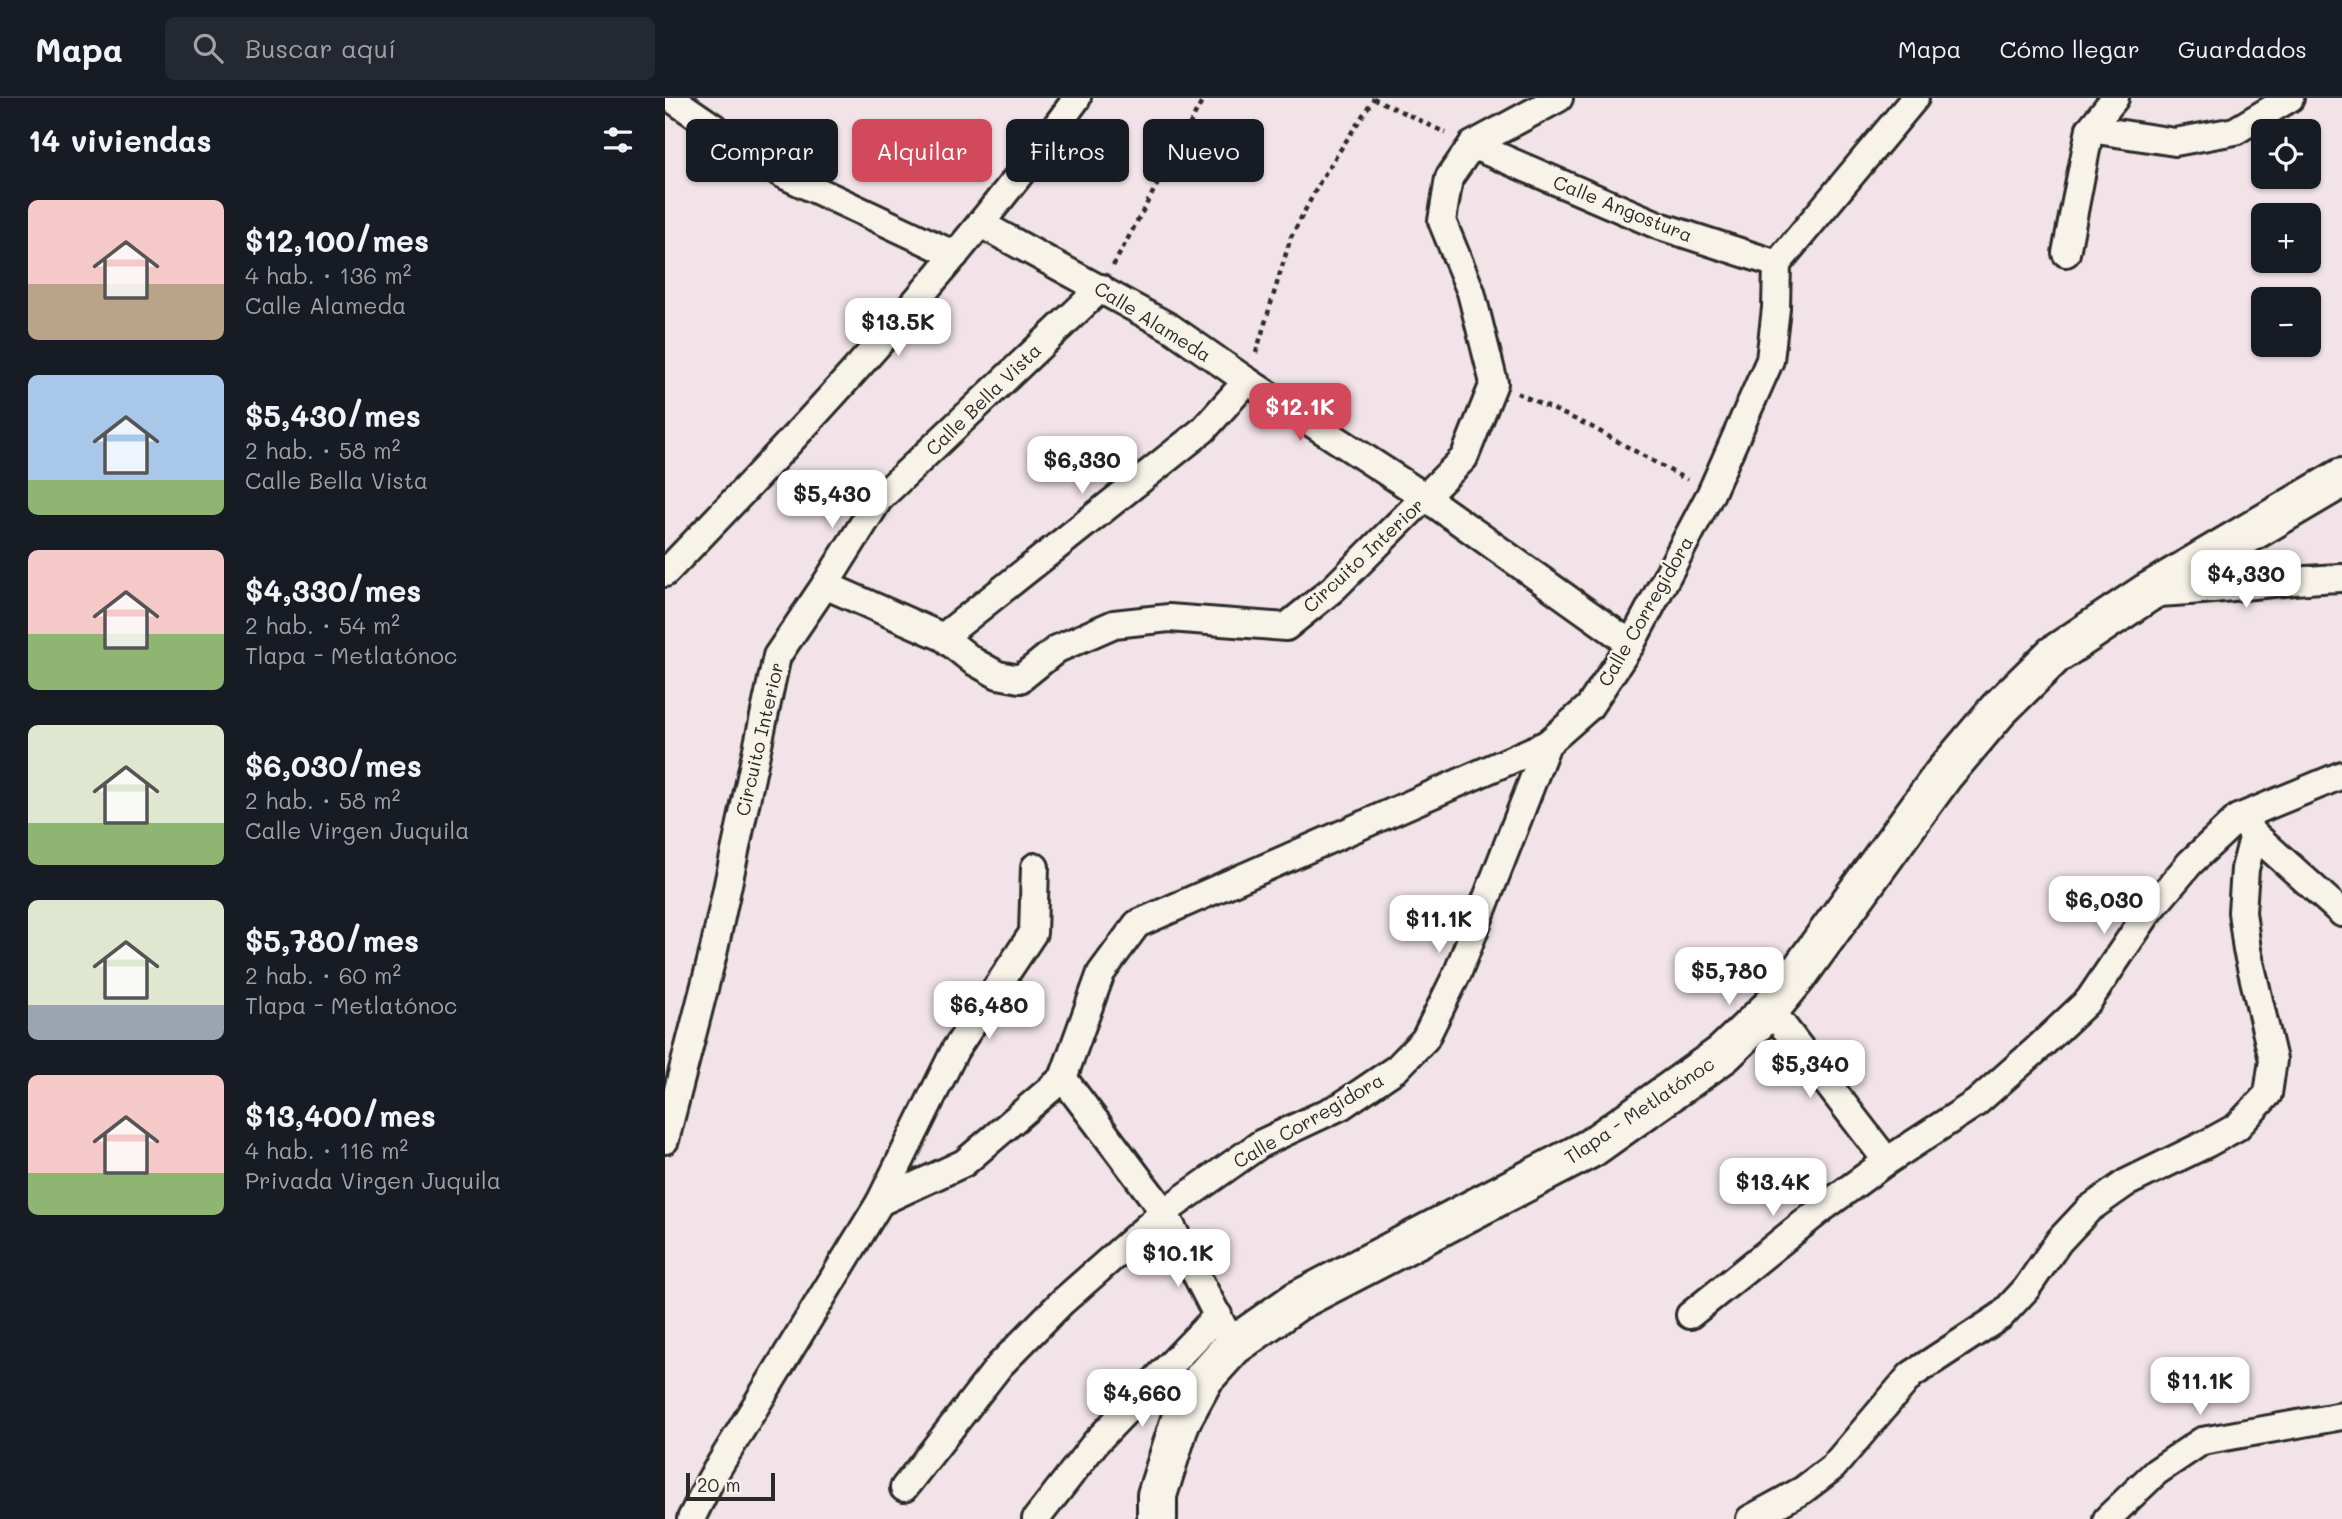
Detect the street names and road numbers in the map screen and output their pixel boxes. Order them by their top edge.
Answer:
street label: Calle Angostura [1550,169,1696,247]
street label: Calle Alameda [1090,275,1216,367]
street label: Calle Bella Vista [920,337,1046,461]
street label: Circuito Interior [1297,492,1429,618]
street label: Calle Corregidora [1592,531,1698,691]
street label: Circuito Interior [729,660,789,818]
street label: Tlapa - Metlatónoc [1559,1051,1719,1169]
street label: Calle Corregidora [1228,1067,1388,1173]

